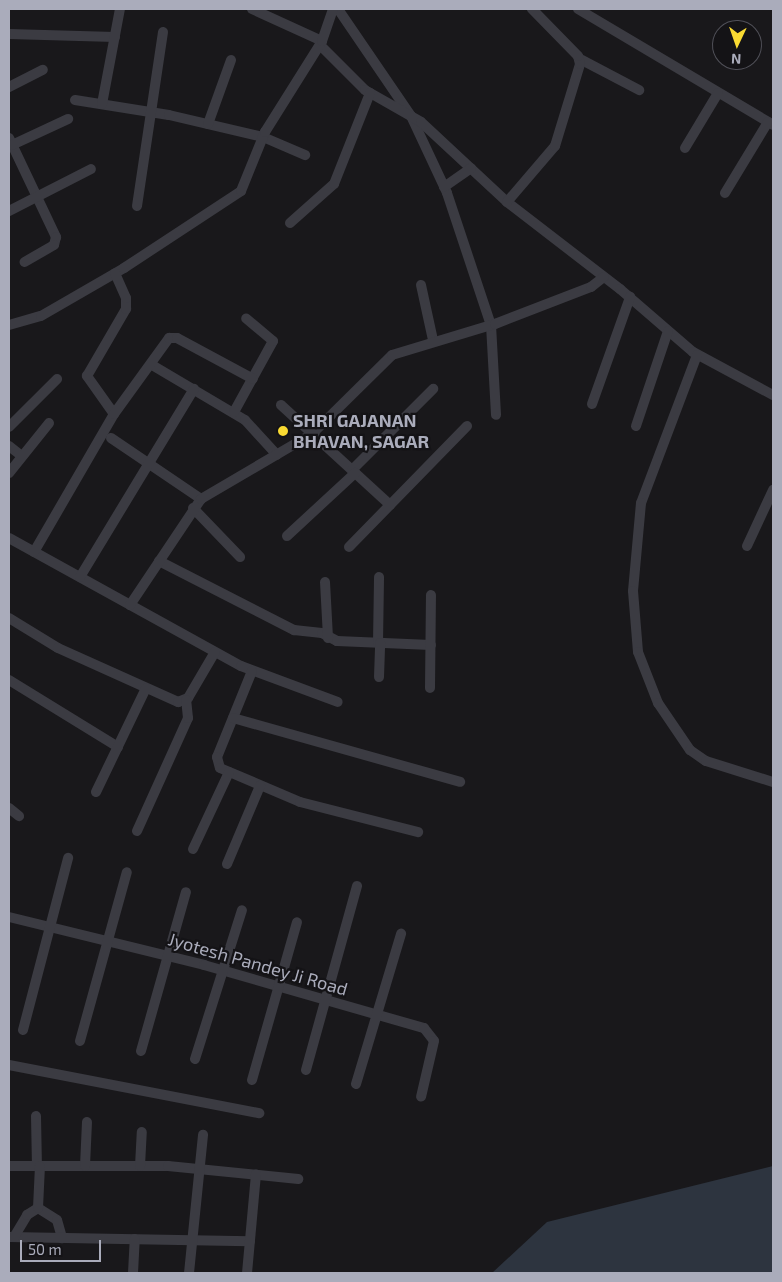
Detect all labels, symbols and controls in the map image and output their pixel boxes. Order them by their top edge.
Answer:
north arrow [712,20,762,70]
text: N [731,51,742,68]
place label: SHRI GAJANAN BHAVAN, SAGAR [293,410,429,452]
marker: SHRI GAJANAN BHAVAN, SAGAR [277,425,289,437]
street label: Jyotesh Pandey Ji Road [165,928,351,1000]
scale bar [22,1230,104,1262]
text: 50 m [28,1240,62,1258]

